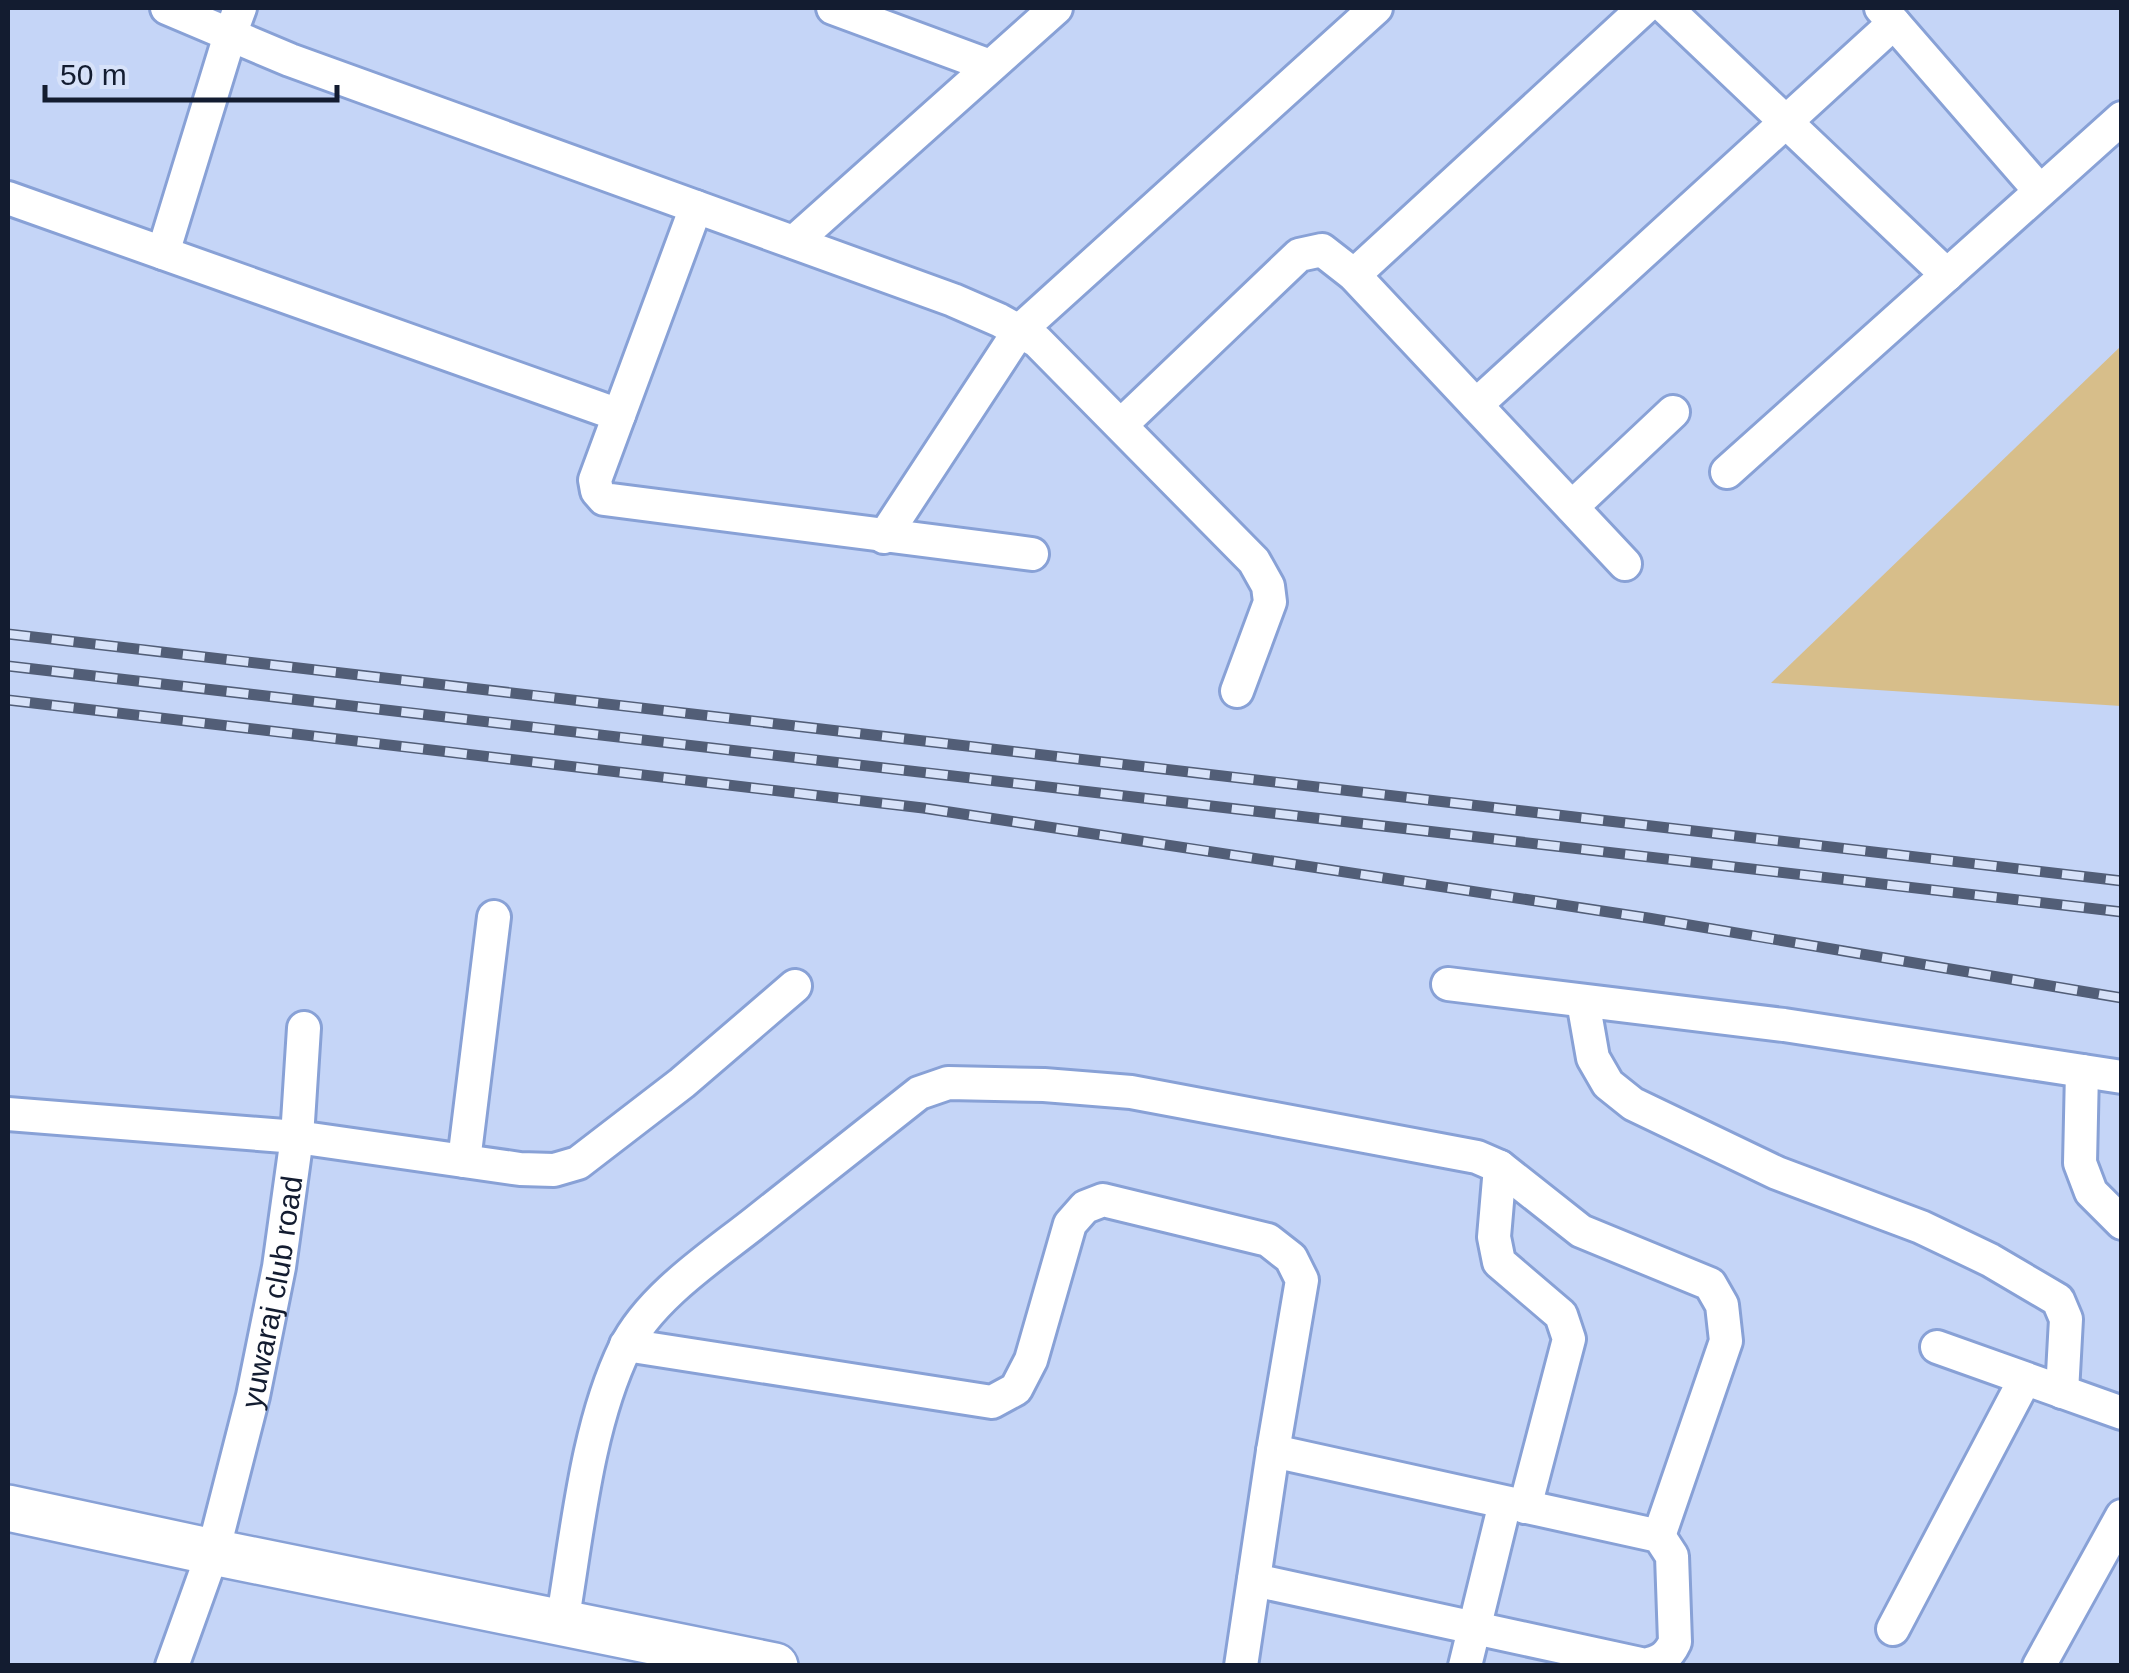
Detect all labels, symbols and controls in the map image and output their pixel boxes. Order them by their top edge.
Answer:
scale bar [45,40,338,102]
text: 50 m [60,58,127,91]
street label: yuwaraj club road [234,1174,308,1412]

